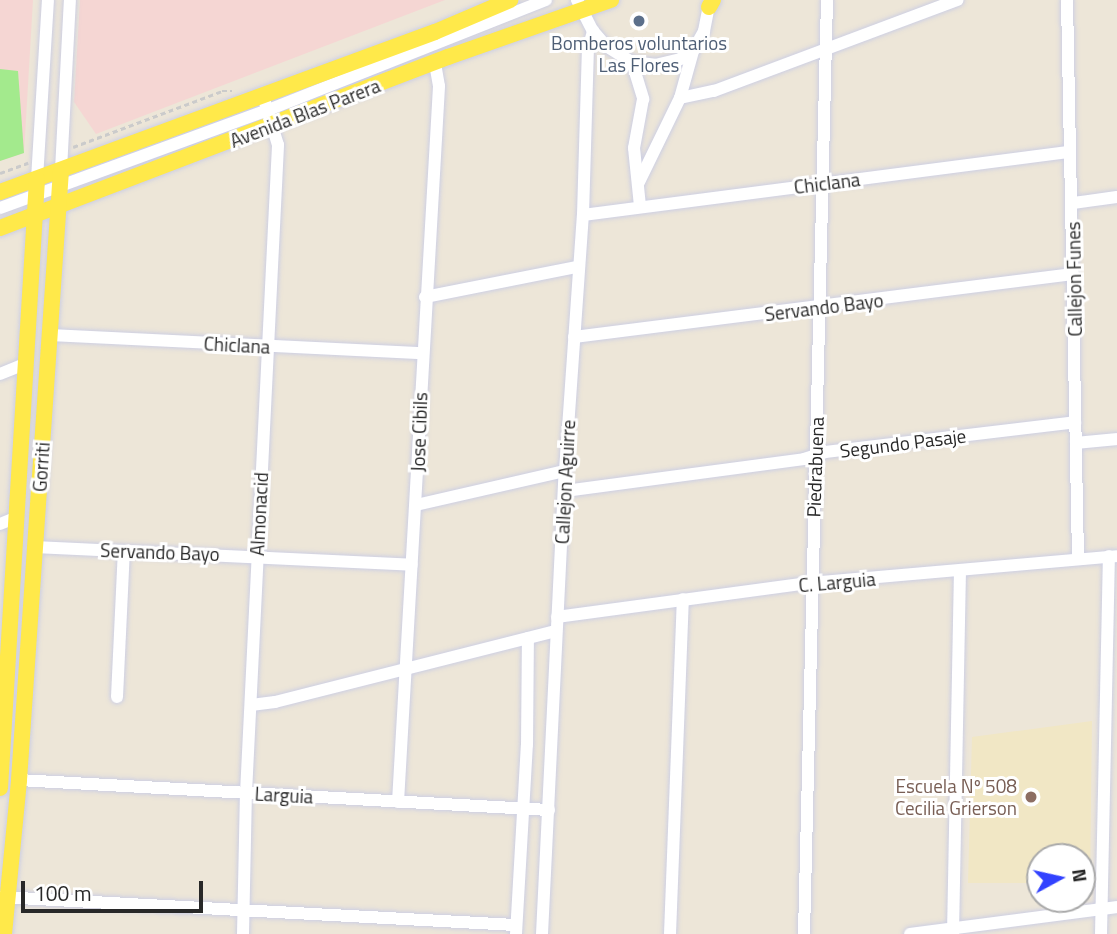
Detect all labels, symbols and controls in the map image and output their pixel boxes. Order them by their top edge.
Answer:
marker: Bomberos voluntarios Las Flores [631,13,647,29]
place label: Bomberos voluntarios Las Flores [551,32,727,76]
street label: Avenida Blas Parera [227,74,383,152]
street label: Chiclana [793,168,861,198]
street label: Callejon Funes [1062,221,1086,337]
street label: Servando Bayo [763,288,885,326]
street label: Chiclana [203,332,271,358]
street label: Jose Cibils [406,392,432,472]
street label: Piedrabuena [802,416,828,518]
street label: Callejon Aguirre [550,419,580,545]
street label: Segundo Pasaje [839,424,967,462]
street label: Gorriti [28,441,54,493]
street label: Almonacid [245,472,273,556]
street label: Servando Bayo [100,539,220,565]
street label: C. Larguia [798,567,876,597]
place label: Escuela Nº 508 Cecilia Grierson [895,775,1017,819]
street label: Larguia [254,782,314,808]
marker: Escuela Nº 508 Cecilia Grierson [1023,789,1039,805]
north arrow [1026,843,1096,913]
scale bar [24,867,206,911]
text: N [1065,867,1096,884]
text: 100 m [34,877,91,909]

